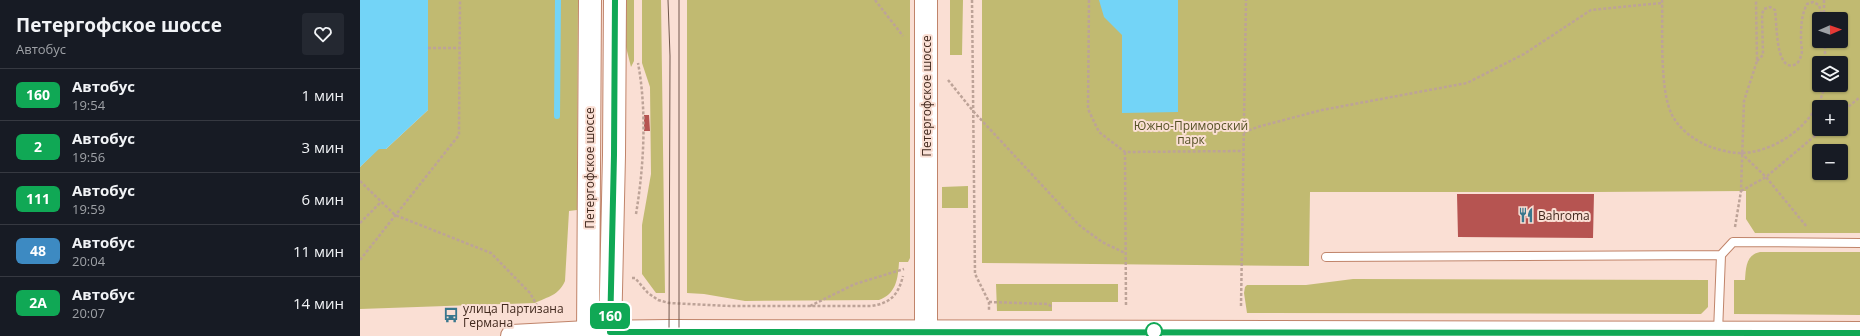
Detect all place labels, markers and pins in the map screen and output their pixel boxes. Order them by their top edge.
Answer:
restaurant icon: Bahroma [1517,206,1535,224]
place label: Bahroma [1538,207,1590,224]
place label: улица Партизана Германа [463,300,564,331]
bus stop icon: улица Партизана Германа [442,306,460,324]
unlabelled marker [1145,322,1163,336]

